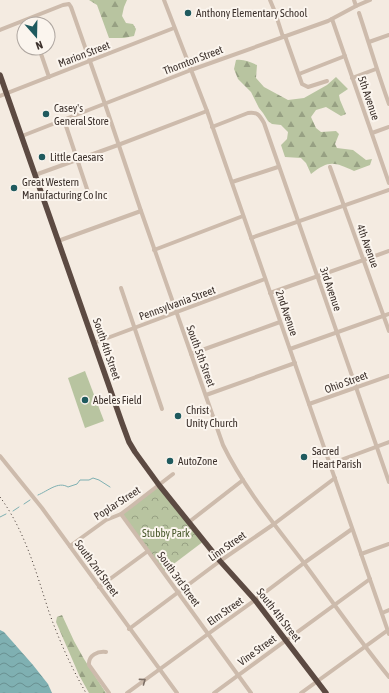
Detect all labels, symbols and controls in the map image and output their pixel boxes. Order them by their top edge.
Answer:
place label: Anthony Elementary School [196,7,307,19]
marker: Anthony Elementary School [183,8,193,18]
north arrow [16,16,56,56]
text: N [34,39,45,52]
street label: Marion Street [56,39,112,69]
street label: Thornton Street [161,43,225,77]
street label: 5th Avenue [356,74,382,122]
place label: Casey's General Store [54,102,109,127]
marker: Casey's General Store [41,109,51,119]
place label: Little Caesars [50,151,104,163]
marker: Little Caesars [37,152,47,162]
place label: Great Western Manufacturing Co Inc [22,176,108,201]
marker: Great Western Manufacturing Co Inc [9,183,19,193]
street label: 4th Avenue [355,223,381,269]
street label: 3rd Avenue [318,265,344,313]
street label: Pennsylvania Street [137,284,217,322]
street label: 2nd Avenue [274,289,300,337]
street label: South 4th Street [91,317,123,381]
street label: South 5th Street [184,324,218,388]
street label: Ohio Street [323,369,369,395]
place label: Abeles Field [93,394,142,406]
marker: Abeles Field [80,395,90,405]
place label: Christ Unity Church [186,404,238,429]
marker: Christ Unity Church [173,411,183,421]
place label: Sacred Heart Parish [312,445,362,470]
marker: Sacred Heart Parish [299,452,309,462]
place label: AutoZone [178,455,217,467]
marker: AutoZone [165,456,175,466]
street label: Poplar Street [92,484,142,522]
park label: Stubby Park [142,527,190,539]
street label: Linn Street [206,529,248,563]
street label: South 2nd Street [73,538,121,598]
street label: South 3rd Street [155,549,203,609]
street label: South 4th Street [254,586,304,644]
street label: Elm Street [205,594,245,628]
street label: Vine Street [236,632,278,668]
one-way arrow [139,678,146,686]

